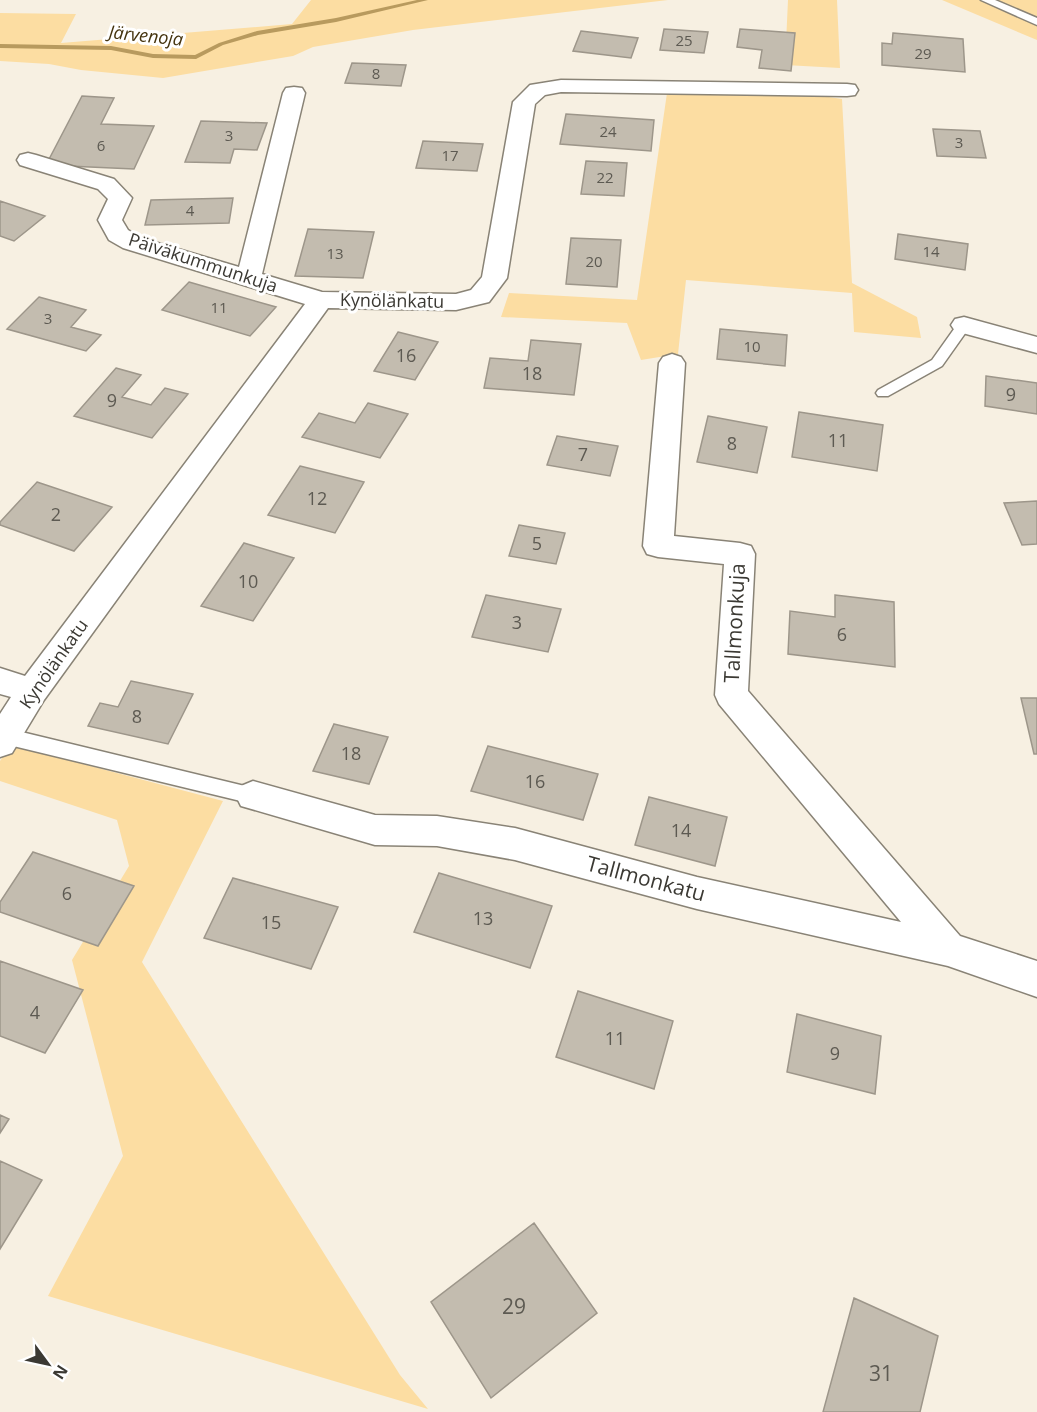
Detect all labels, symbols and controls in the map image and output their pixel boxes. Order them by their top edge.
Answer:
water label: Järvenoja [105,19,184,51]
house number: 25 [675,30,693,50]
house number: 29 [914,43,932,63]
house number: 8 [372,63,380,83]
house number: 24 [599,121,617,141]
house number: 3 [225,125,233,145]
house number: 3 [955,132,963,152]
house number: 6 [97,135,105,155]
house number: 17 [441,145,459,165]
house number: 22 [596,167,614,187]
house number: 4 [186,200,195,220]
street label: Päiväkummunkuja [126,227,281,297]
house number: 14 [922,241,940,261]
house number: 13 [326,243,344,263]
house number: 20 [585,251,603,271]
street label: Kynölänkatu [340,287,444,313]
house number: 11 [210,297,228,317]
house number: 3 [44,308,52,328]
house number: 10 [743,336,761,356]
house number: 16 [396,343,416,367]
house number: 18 [522,361,542,385]
house number: 9 [1006,382,1016,406]
house number: 9 [107,388,117,412]
house number: 11 [828,428,848,452]
house number: 8 [727,431,737,455]
house number: 7 [578,442,588,466]
house number: 12 [307,486,327,510]
house number: 2 [51,502,61,526]
house number: 5 [532,531,542,555]
street label: Tallmonkuja [717,562,751,683]
house number: 10 [238,569,258,593]
house number: 3 [512,610,522,634]
street label: Kynölänkatu [13,614,93,713]
house number: 6 [837,622,847,646]
house number: 8 [132,704,142,728]
house number: 18 [341,741,361,765]
house number: 16 [525,769,545,793]
house number: 14 [671,818,691,842]
street label: Tallmonkatu [584,849,709,907]
house number: 6 [62,881,72,905]
house number: 13 [473,906,493,930]
house number: 15 [261,910,281,934]
house number: 4 [30,1000,40,1024]
house number: 11 [605,1026,625,1050]
house number: 9 [830,1041,840,1065]
house number: 29 [502,1292,526,1320]
north arrow [18,1334,78,1394]
house number: 31 [869,1359,893,1387]
text: N [48,1361,73,1384]

